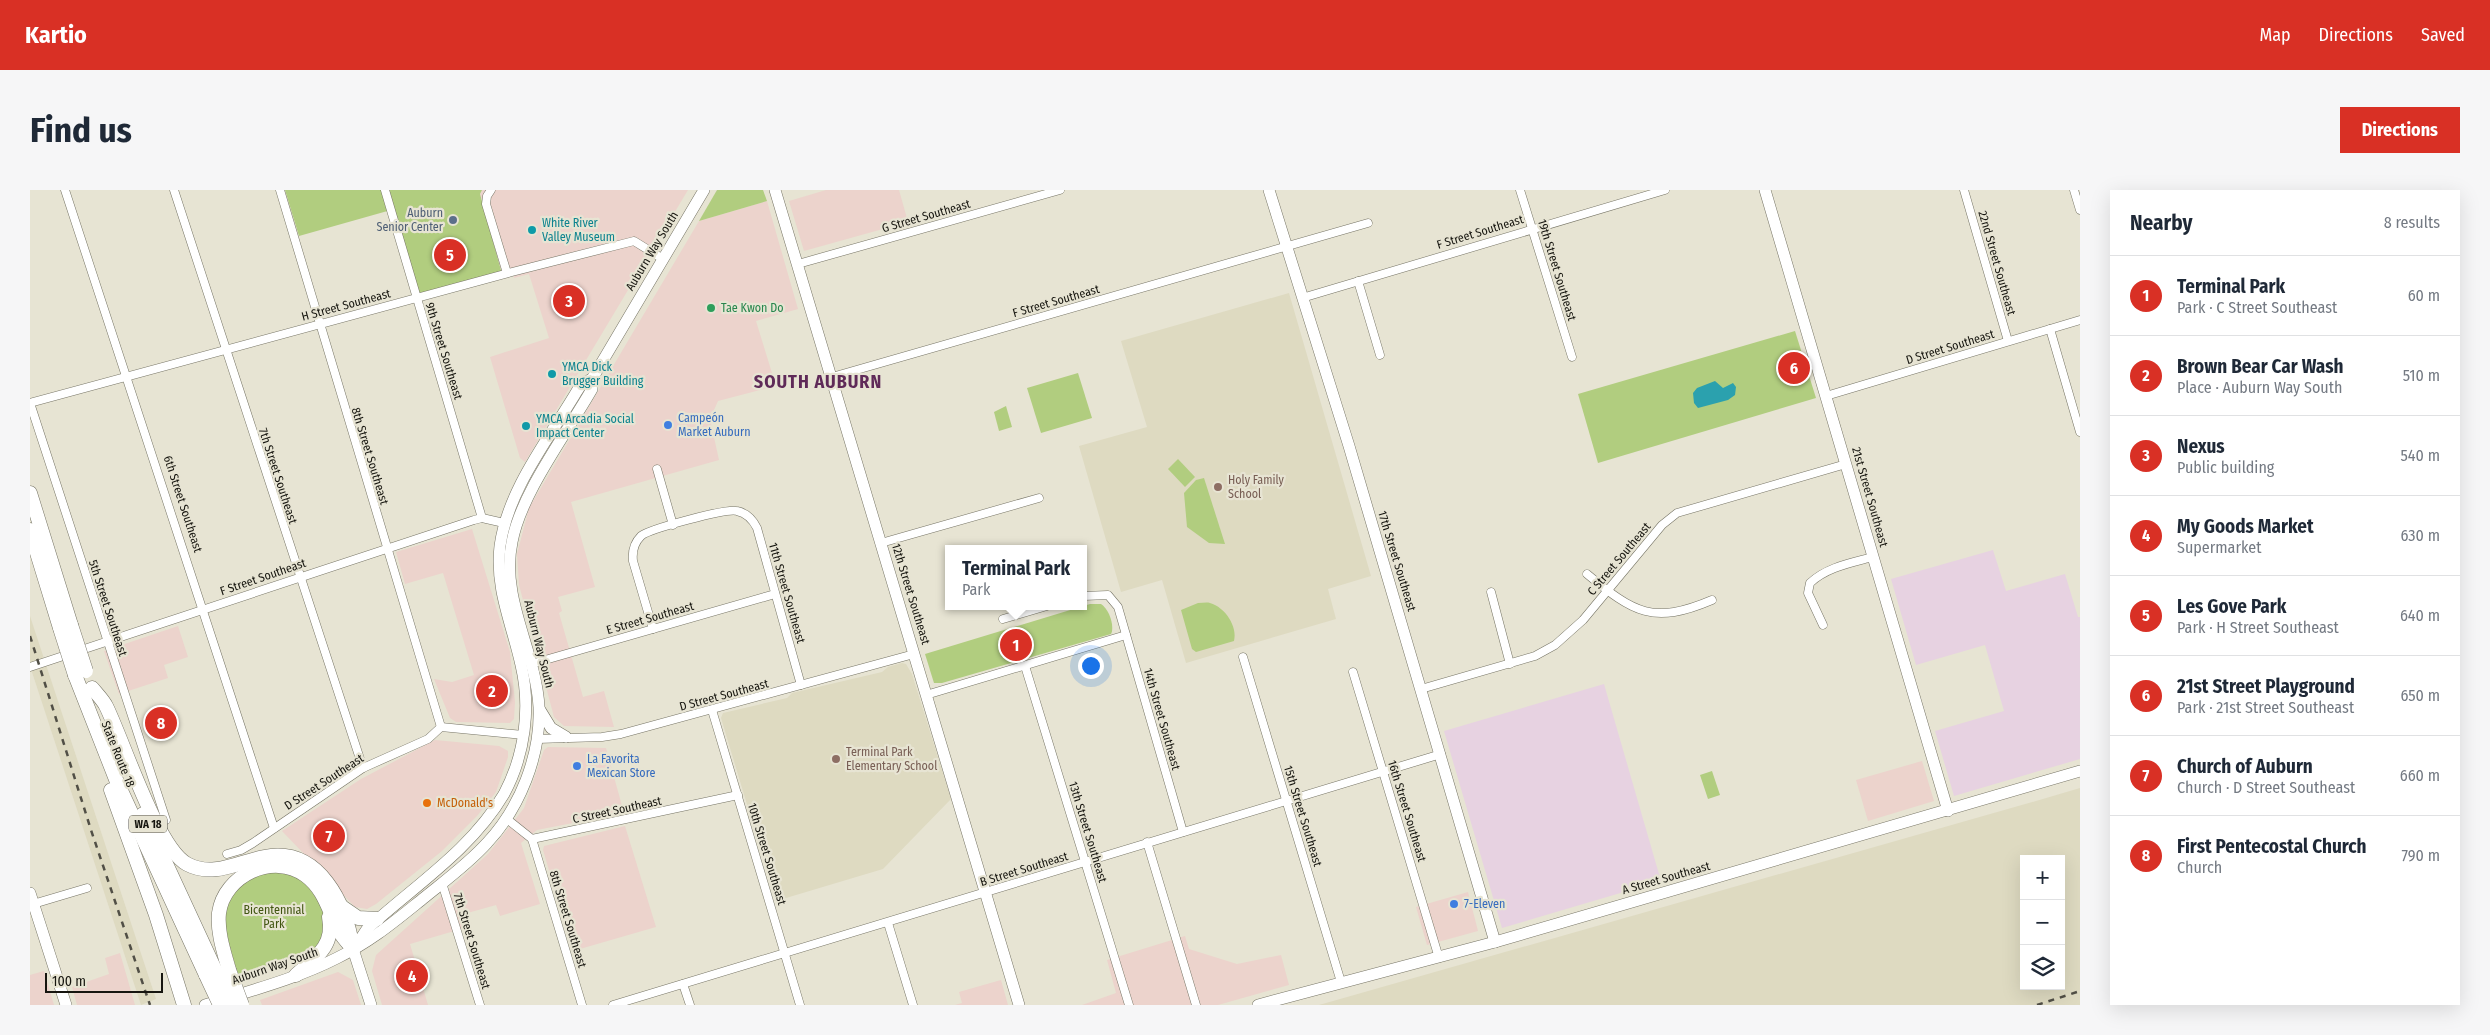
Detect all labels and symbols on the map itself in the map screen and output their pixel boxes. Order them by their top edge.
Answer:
street label: G Street Southeast [880,197,972,235]
place label: Auburn Senior Center [376,206,444,234]
street label: Auburn Way South [623,209,681,293]
street label: 22nd Street Southeast [1975,209,2019,317]
street label: F Street Southeast [1435,212,1525,252]
marker: Auburn Senior Center [447,214,459,226]
place label: White River Valley Museum [542,216,615,244]
street label: 19th Street Southeast [1535,218,1579,322]
marker: White River Valley Museum [526,224,538,236]
pin: 5 [434,236,466,274]
pin: 3 [553,282,585,320]
street label: F Street Southeast [1011,282,1101,320]
street label: H Street Southeast [300,286,392,324]
street label: 9th Street Southeast [423,301,465,401]
place label: Tae Kwon Do [721,301,784,315]
marker: Tae Kwon Do [705,302,717,314]
street label: D Street Southeast [1904,327,1996,367]
pin: 6 [1778,349,1810,387]
place label: YMCA Dick Brugger Building [562,360,644,388]
marker: YMCA Dick Brugger Building [546,368,558,380]
district label: SOUTH AUBURN [754,371,882,393]
street label: 8th Street Southeast [349,406,391,506]
place label: Campeón Market Auburn [678,411,751,439]
place label: YMCA Arcadia Social Impact Center [536,412,634,440]
marker: Campeón Market Auburn [662,419,674,431]
marker: YMCA Arcadia Social Impact Center [520,420,532,432]
street label: 7th Street Southeast [256,426,300,526]
street label: 21st Street Southeast [1849,445,1891,549]
street label: 6th Street Southeast [161,454,205,554]
place label: Holy Family School [1228,473,1285,501]
marker: Holy Family School [1212,481,1224,493]
street label: 17th Street Southeast [1375,509,1419,613]
street label: C Street Southeast [1584,520,1654,598]
street label: 11th Street Southeast [766,541,808,645]
street label: 12th Street Southeast [889,542,933,646]
street label: F Street Southeast [218,556,308,598]
street label: 5th Street Southeast [86,558,130,658]
street label: Auburn Way South [521,599,557,689]
street label: E Street Southeast [605,599,695,637]
pin: 1 [1000,626,1032,664]
your location [1078,653,1104,679]
street label: 14th Street Southeast [1141,666,1183,772]
pin: 2 [476,672,508,710]
street label: D Street Southeast [678,676,770,714]
pin: 8 [145,704,177,742]
street label: State Route 18 [98,719,138,789]
place label: Terminal Park Elementary School [846,745,937,773]
street label: D Street Southeast [282,751,366,813]
place label: La Favorita Mexican Store [587,752,656,780]
marker: Terminal Park Elementary School [830,753,842,765]
street label: 16th Street Southeast [1385,759,1429,864]
marker: La Favorita Mexican Store [571,760,583,772]
street label: 15th Street Southeast [1281,764,1325,868]
street label: 13th Street Southeast [1066,780,1110,884]
street label: C Street Southeast [571,794,663,826]
place label: McDonald's [437,796,493,810]
marker: McDonald's [421,797,433,809]
street label: 10th Street Southeast [745,801,789,907]
road number: WA 18 [129,816,167,832]
pin: 7 [313,817,345,855]
street label: B Street Southeast [978,849,1070,889]
street label: A Street Southeast [1620,859,1712,897]
street label: 8th Street Southeast [547,869,589,969]
street label: 7th Street Southeast [451,891,493,991]
place label: 7-Eleven [1464,897,1505,911]
marker: 7-Eleven [1448,898,1460,910]
park label: Bicentennial Park [243,903,305,931]
street label: Auburn Way South [230,945,320,987]
pin: 4 [396,957,428,995]
scale bar [45,970,162,993]

